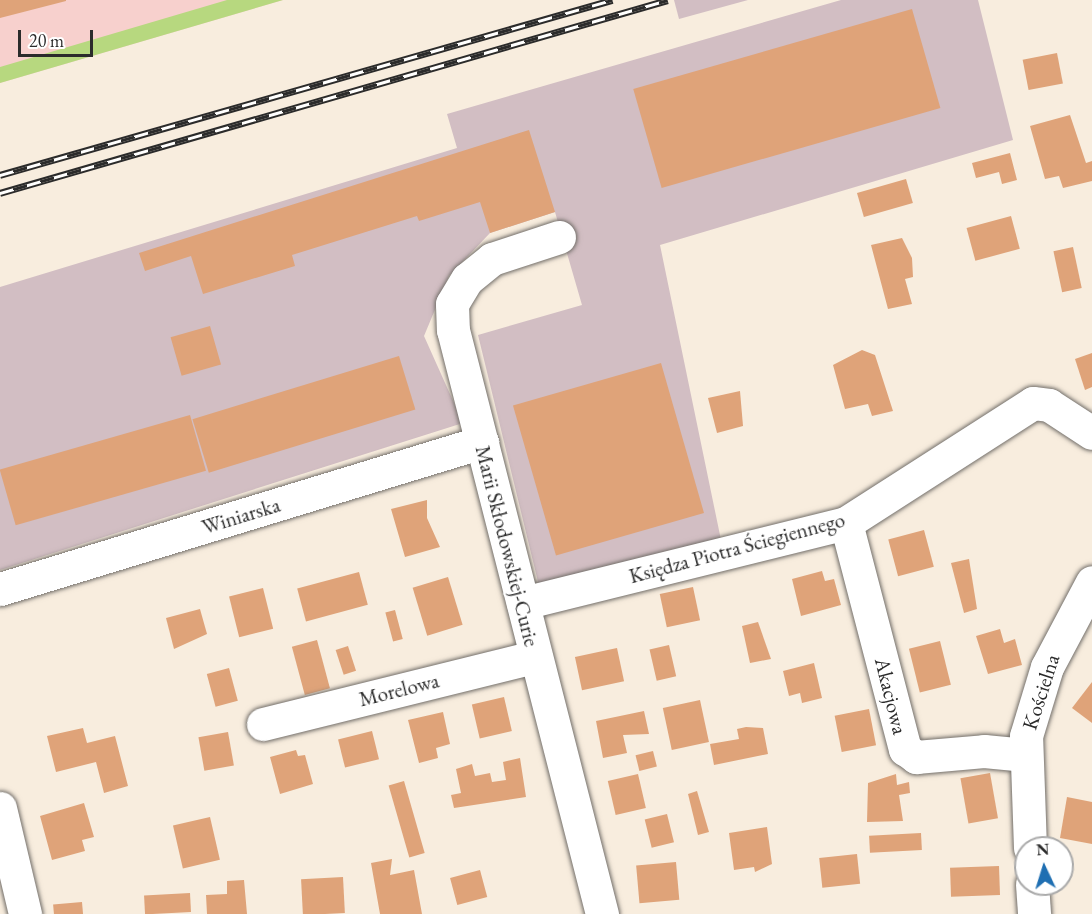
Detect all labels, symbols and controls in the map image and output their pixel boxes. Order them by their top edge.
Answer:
scale bar [21,18,96,56]
text: 20 m [29,29,64,52]
street label: Marii Skłodowskiej-Curie [470,443,544,649]
street label: Winiarska [199,492,283,540]
street label: Księdza Piotra Ściegiennego [626,507,848,589]
street label: Kościelna [1017,651,1065,733]
street label: Akacjowa [869,655,913,737]
street label: Morelowa [356,668,442,712]
north arrow [1014,836,1074,896]
text: N [1036,839,1050,860]

